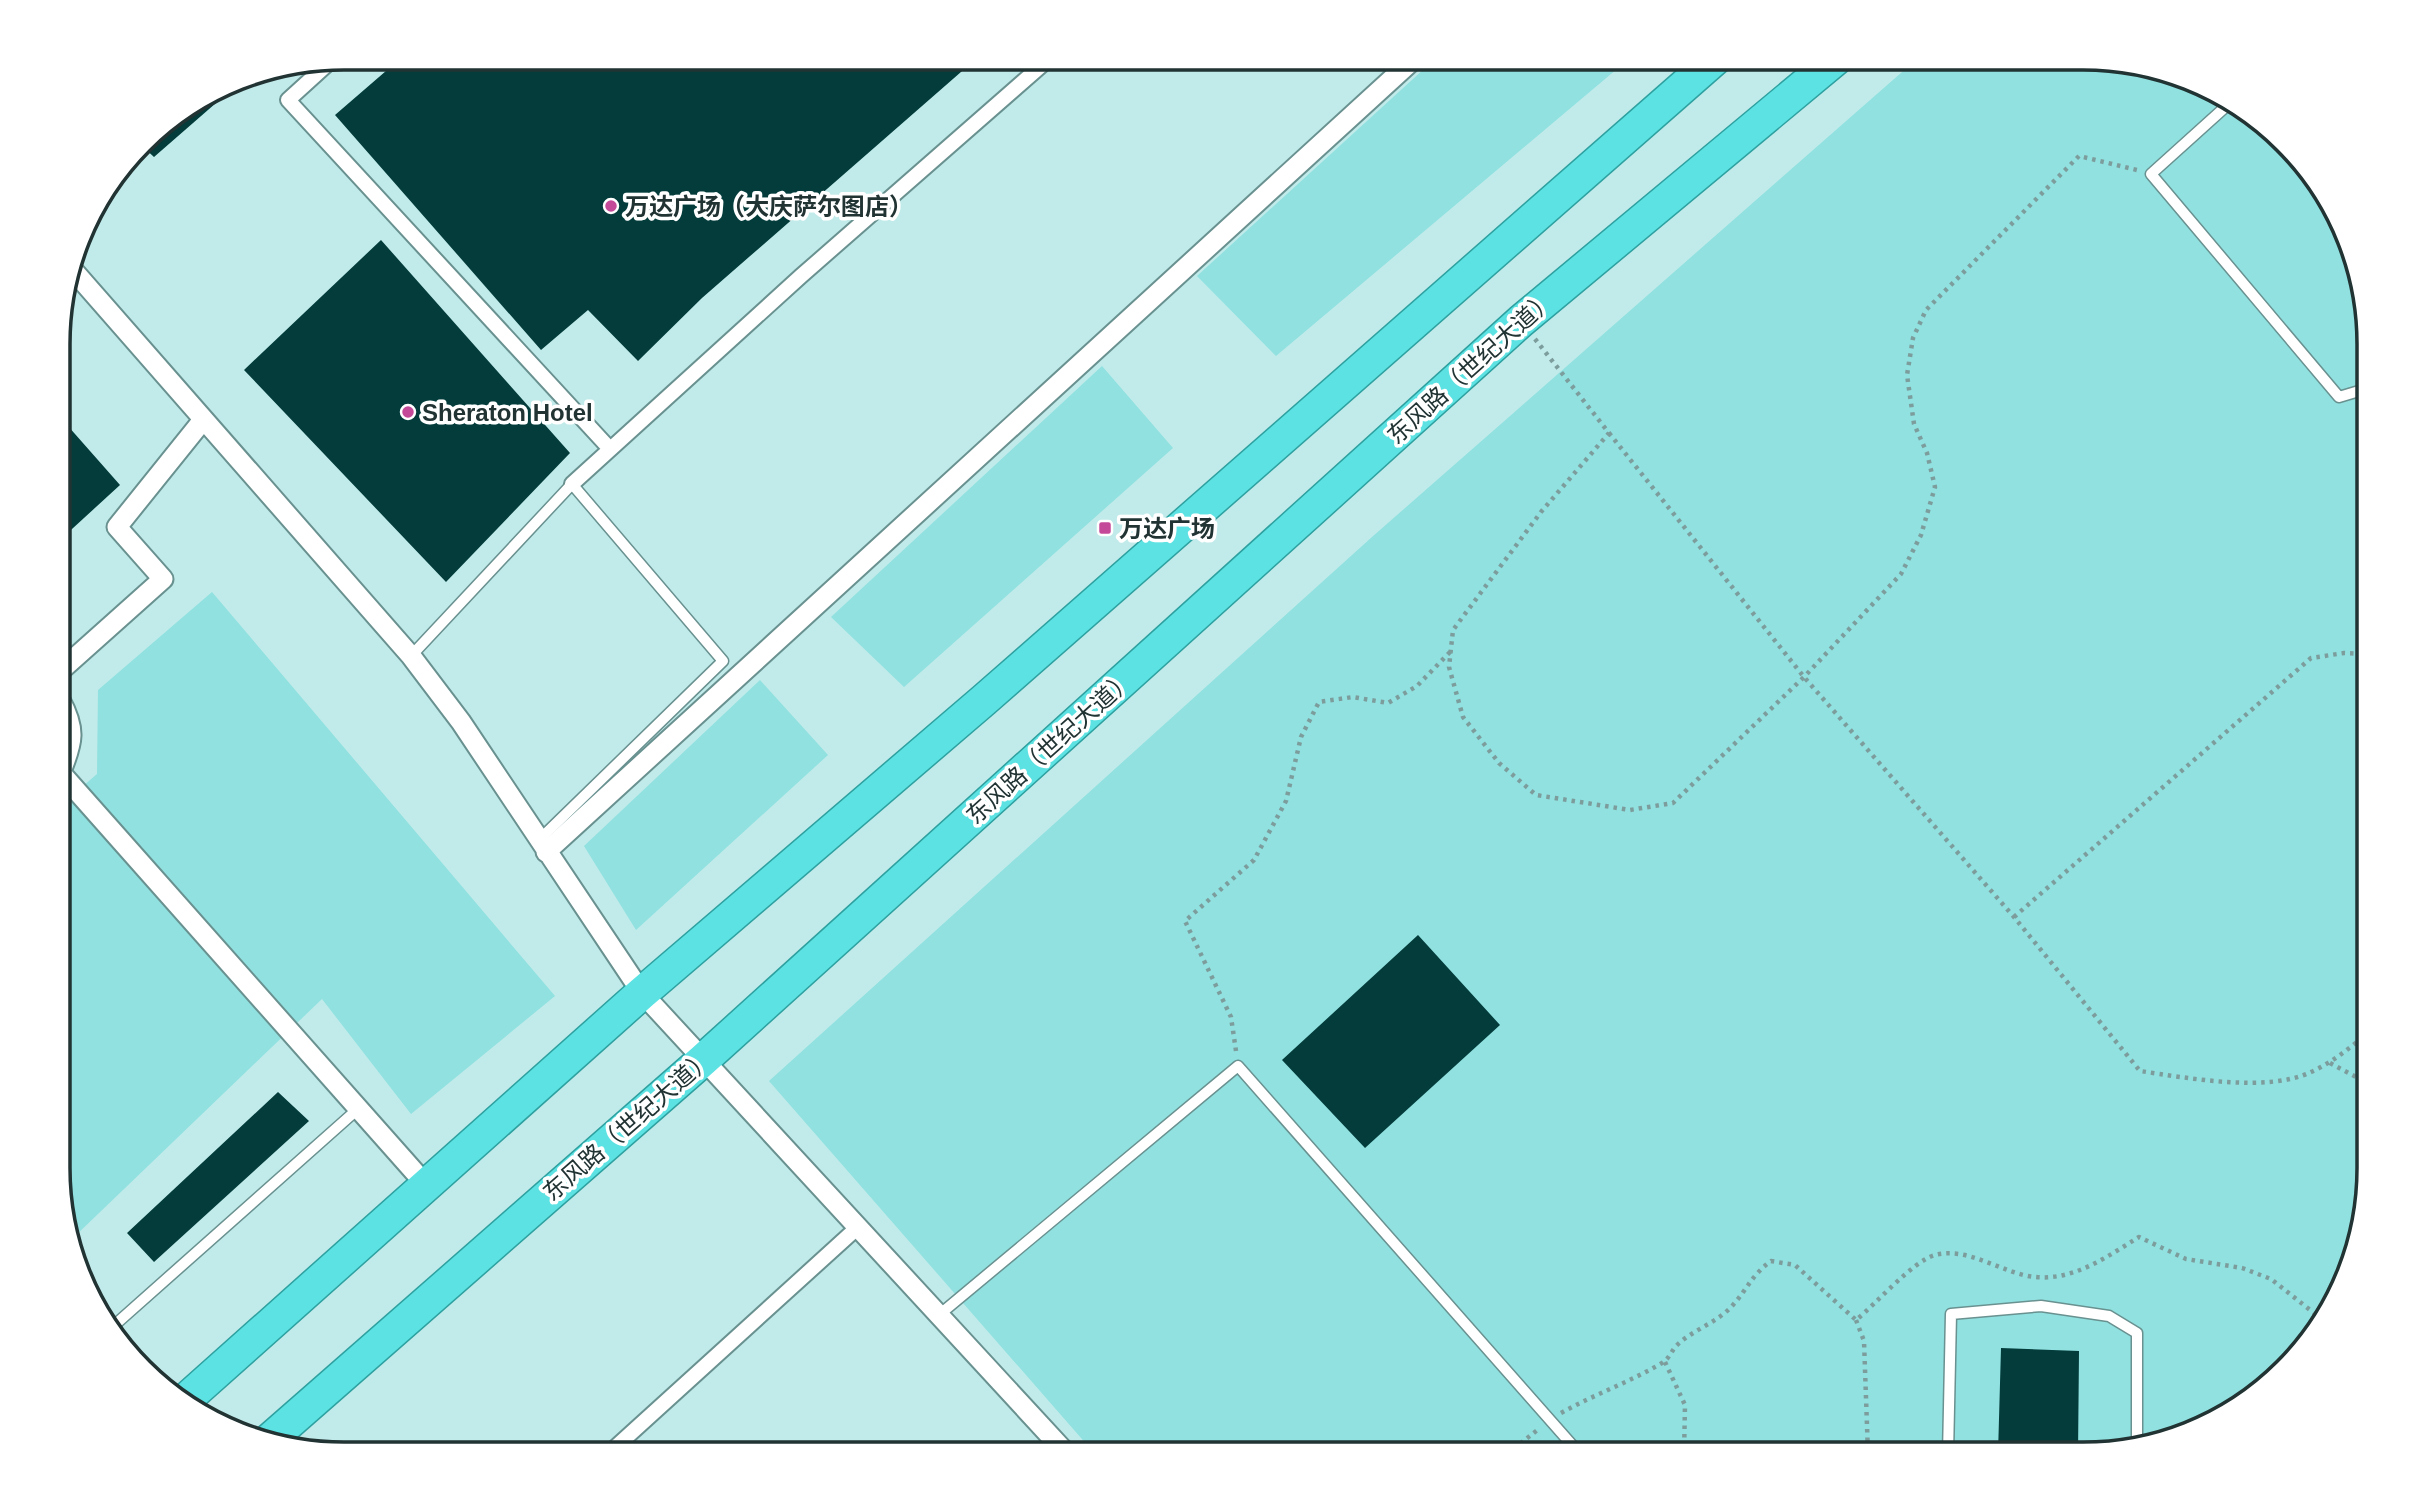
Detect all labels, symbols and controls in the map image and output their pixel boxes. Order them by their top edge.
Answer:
place label: 万达广场（大庆萨尔图店） [625,193,913,220]
marker: 万达广场（大庆萨尔图店） [603,198,619,214]
street label: 东风路（世纪大道） [1382,285,1560,449]
place label: Sheraton Hotel [422,399,593,426]
marker: Sheraton Hotel [400,404,416,420]
place label: 万达广场 [1119,515,1215,542]
marker: 万达广场 [1097,520,1113,536]
street label: 东风路（世纪大道） [961,665,1139,829]
street label: 东风路（世纪大道） [538,1044,718,1206]

